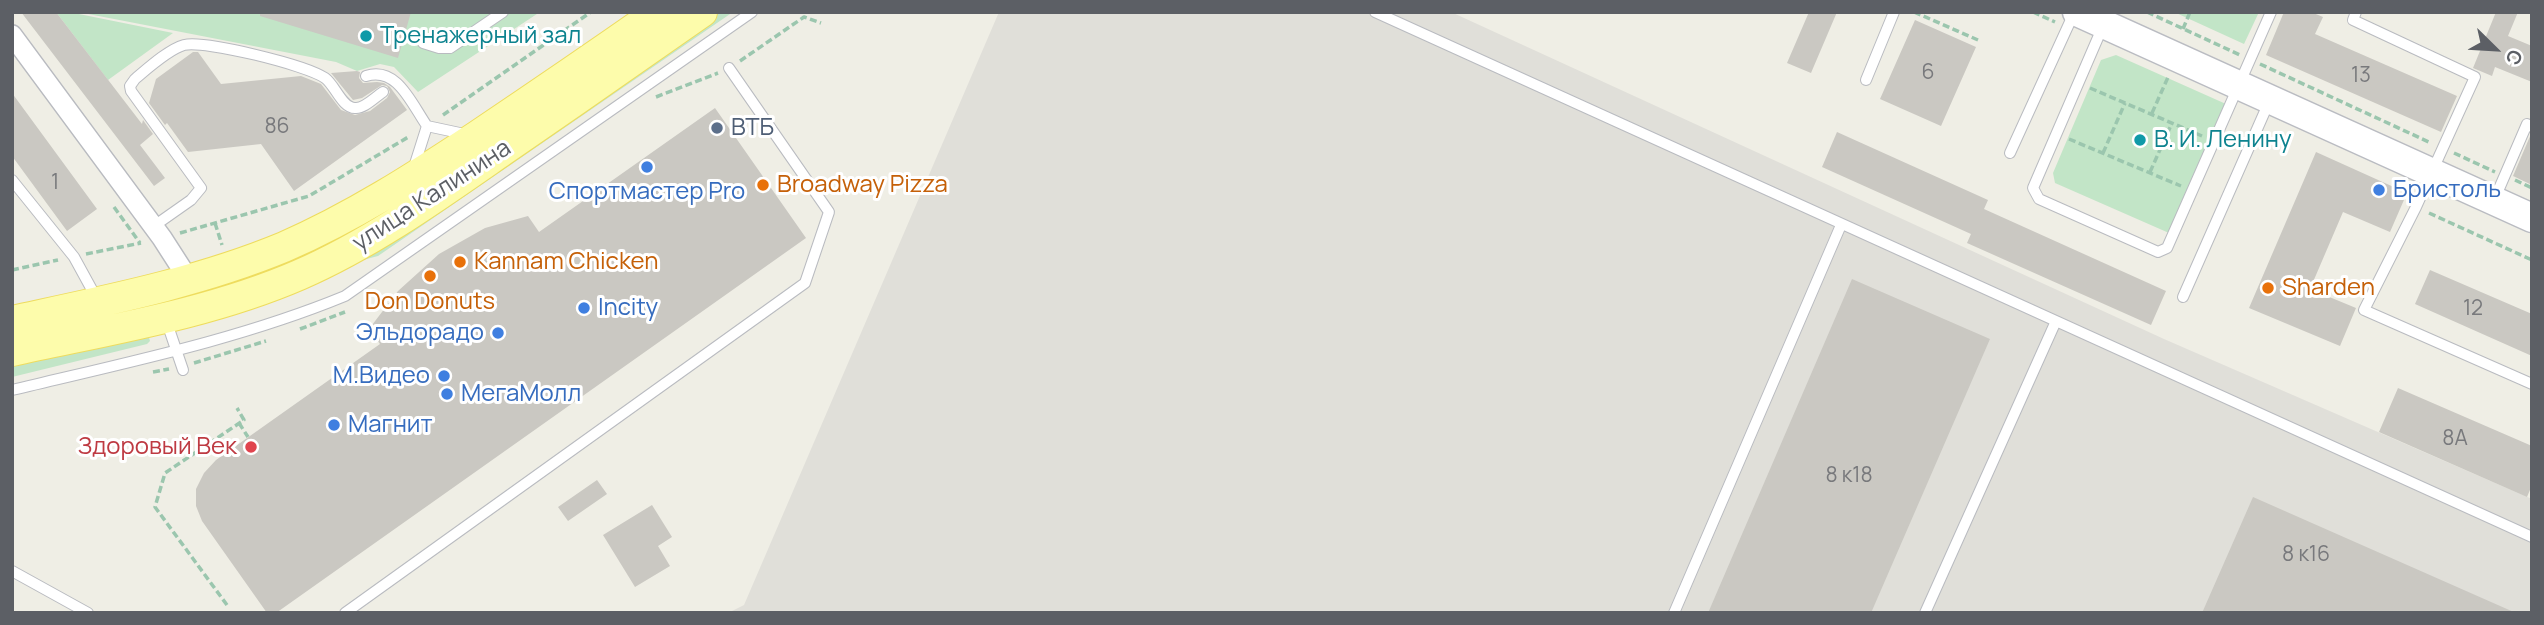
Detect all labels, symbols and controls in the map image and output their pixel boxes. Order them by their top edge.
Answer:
north arrow [2460,14,2530,84]
place label: Тренажерный зал [380,22,581,50]
marker: Тренажерный зал [358,28,374,44]
text: С [2499,46,2529,69]
house number: 6 [1921,60,1935,86]
house number: 13 [2351,63,2371,89]
house number: 86 [264,114,290,140]
place label: ВТБ [731,114,774,142]
marker: ВТБ [709,120,725,136]
place label: В. И. Ленину [2154,126,2292,154]
marker: В. И. Ленину [2132,132,2148,148]
street label: улица Калинина [347,134,517,258]
marker: Спортмастер Pro [639,159,655,175]
house number: 1 [51,170,59,196]
place label: Broadway Pizza [777,171,948,199]
place label: Бристоль [2393,176,2501,204]
marker: Broadway Pizza [755,177,771,193]
place label: Спортмастер Pro [549,178,745,206]
marker: Бристоль [2371,182,2387,198]
place label: Kannam Chicken [474,248,658,276]
marker: Kannam Chicken [452,254,468,270]
marker: Don Donuts [422,268,438,284]
place label: Sharden [2282,274,2375,302]
marker: Sharden [2260,280,2276,296]
place label: Don Donuts [365,288,495,316]
place label: Incity [598,294,658,322]
house number: 12 [2463,296,2483,322]
marker: Incity [576,300,592,316]
place label: Эльдорадо [356,319,484,347]
marker: Эльдорадо [490,325,506,341]
place label: М.Видео [333,362,430,390]
marker: М.Видео [436,368,452,384]
place label: МегаМолл [461,380,581,408]
marker: МегаМолл [439,386,455,402]
place label: Магнит [348,411,433,439]
marker: Магнит [326,417,342,433]
house number: 8А [2442,426,2468,452]
place label: Здоровый Век [78,433,237,461]
marker: Здоровый Век [243,439,259,455]
house number: 8 к18 [1825,463,1873,489]
house number: 8 к16 [2282,542,2330,568]

